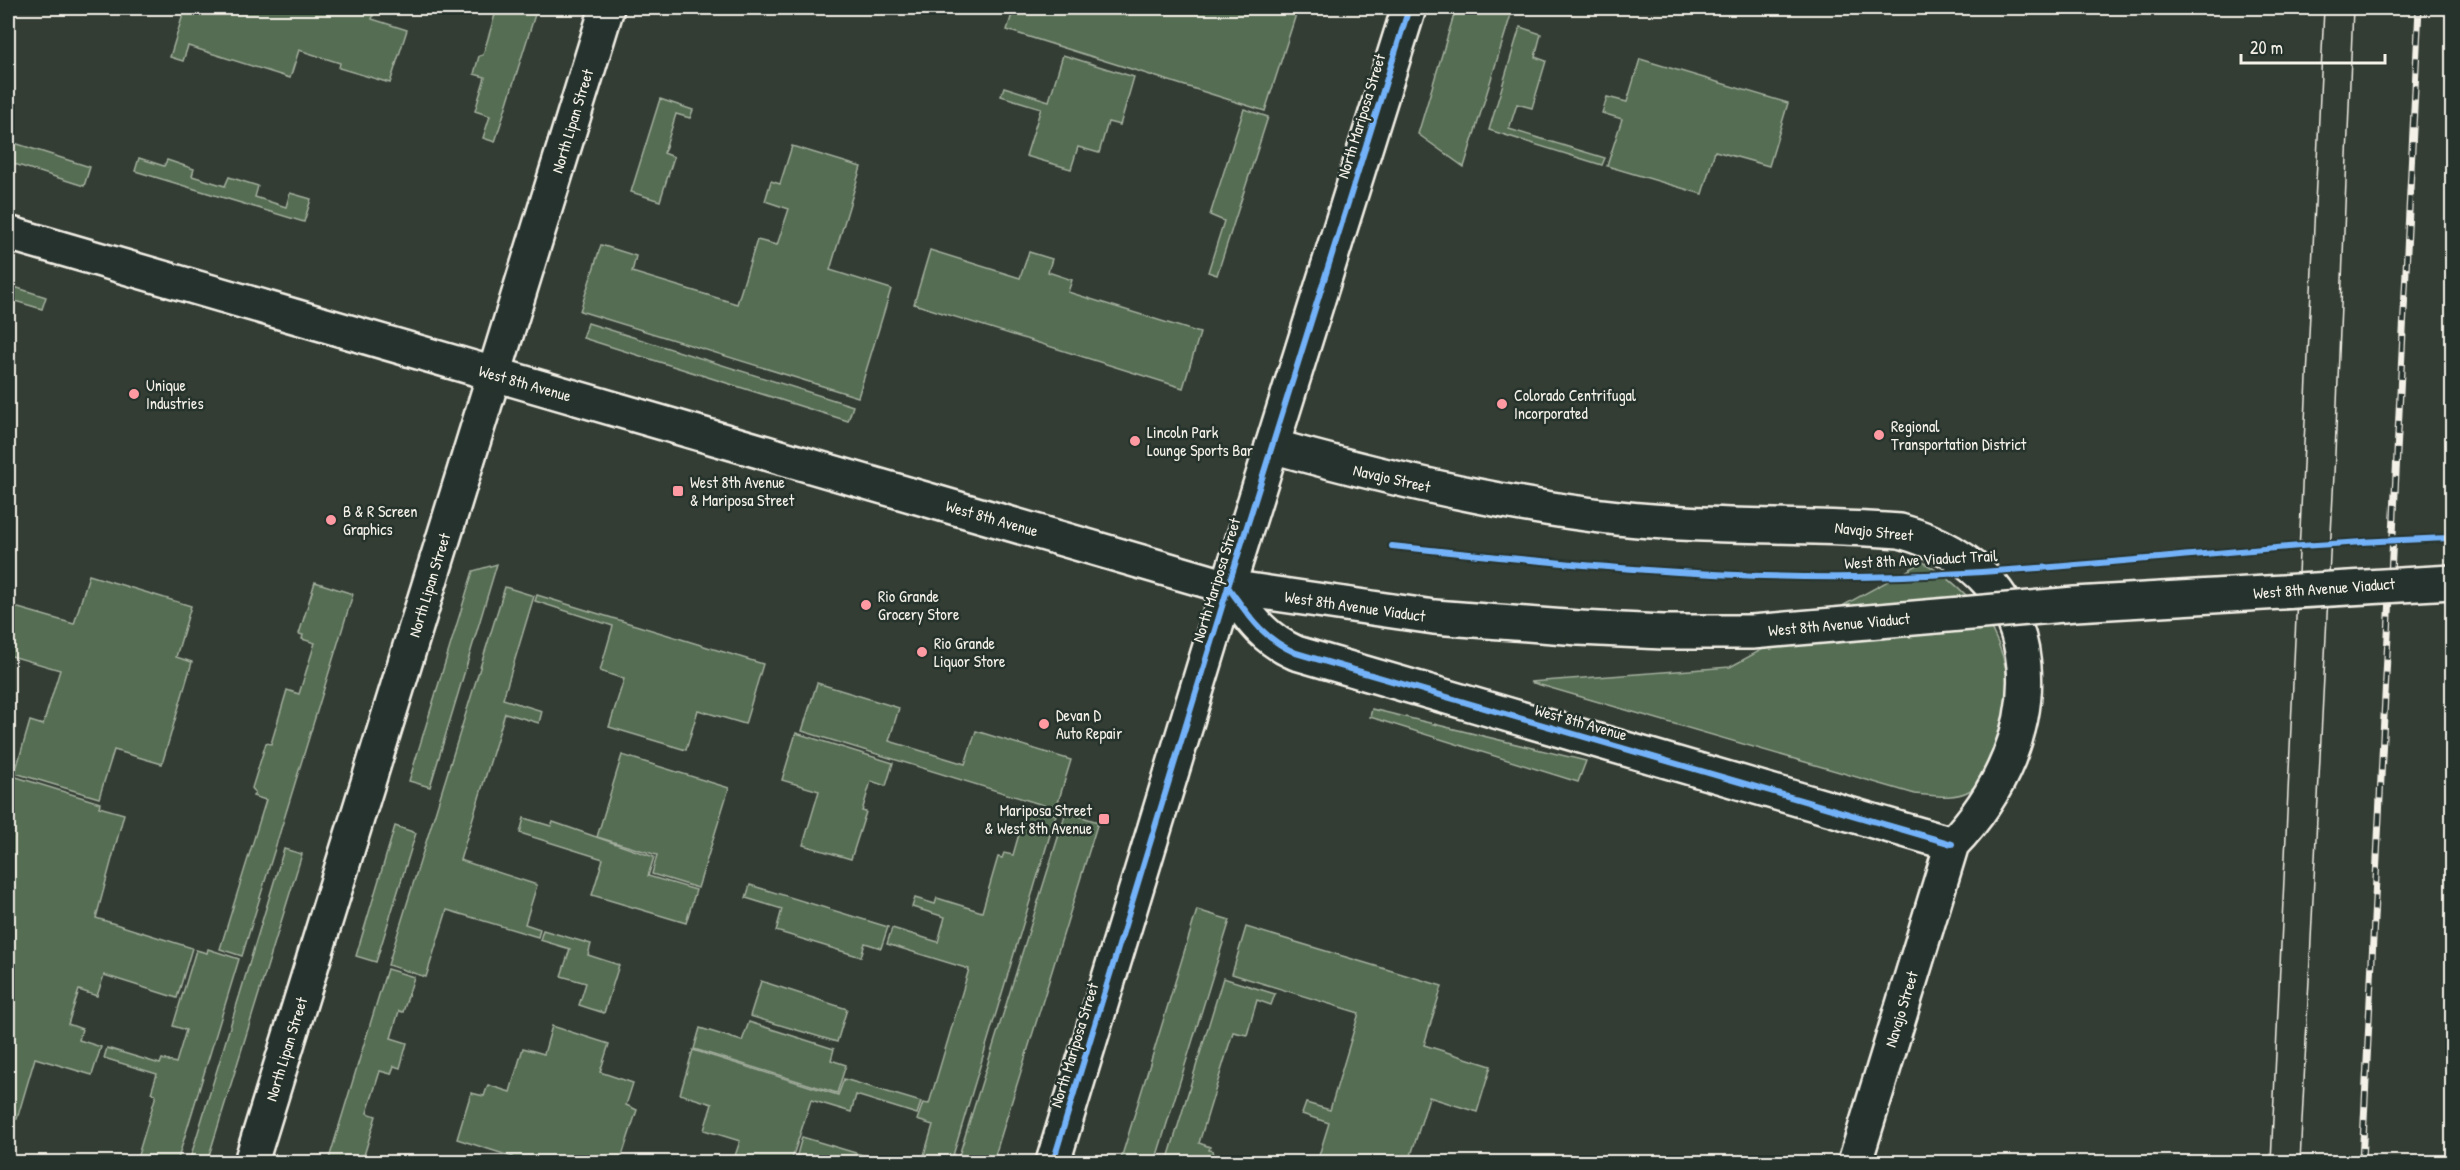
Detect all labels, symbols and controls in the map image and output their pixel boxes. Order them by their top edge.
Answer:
scale bar [2241,27,2385,65]
text: 20 m [2250,35,2283,60]
street label: North Mariposa Street [1332,51,1391,181]
street label: North Lipan Street [546,66,598,176]
street label: West 8th Avenue [476,359,574,407]
place label: Unique Industries [146,374,204,414]
place label: Colorado Centrifugal Incorporated [1514,384,1637,424]
marker: Unique Industries [127,387,141,401]
marker: Colorado Centrifugal Incorporated [1495,397,1509,411]
place label: Regional Transportation District [1891,415,2027,455]
place label: Lincoln Park Lounge Sports Bar [1147,421,1253,461]
marker: Regional Transportation District [1872,428,1886,442]
marker: Lincoln Park Lounge Sports Bar [1128,434,1142,448]
street label: Navajo Street [1351,458,1433,498]
place label: West 8th Avenue & Mariposa Street [690,471,795,511]
marker: West 8th Avenue & Mariposa Street [671,484,685,498]
street label: West 8th Avenue [943,494,1041,542]
place label: B & R Screen Graphics [343,500,418,540]
marker: B & R Screen Graphics [324,513,338,527]
street label: North Mariposa Street [1187,515,1246,645]
street label: Navajo Street [1834,516,1915,546]
street label: North Lipan Street [403,530,455,640]
street label: West 8th Ave Viaduct Trail [1844,544,1999,574]
street label: West 8th Avenue Viaduct [2252,572,2396,604]
place label: Rio Grande Grocery Store [878,585,960,625]
street label: West 8th Avenue Viaduct [1283,585,1427,627]
marker: Rio Grande Grocery Store [859,598,873,612]
street label: West 8th Avenue Viaduct [1767,607,1911,641]
place label: Rio Grande Liquor Store [934,632,1006,672]
marker: Rio Grande Liquor Store [915,645,929,659]
street label: West 8th Avenue [1532,698,1630,746]
place label: Devan D Auto Repair [1056,704,1122,744]
marker: Devan D Auto Repair [1037,717,1051,731]
place label: Mariposa Street & West 8th Avenue [985,799,1093,839]
marker: Mariposa Street & West 8th Avenue [1097,812,1111,826]
street label: Navajo Street [1879,968,1923,1050]
street label: North Mariposa Street [1045,980,1104,1110]
street label: North Lipan Street [260,994,312,1104]

